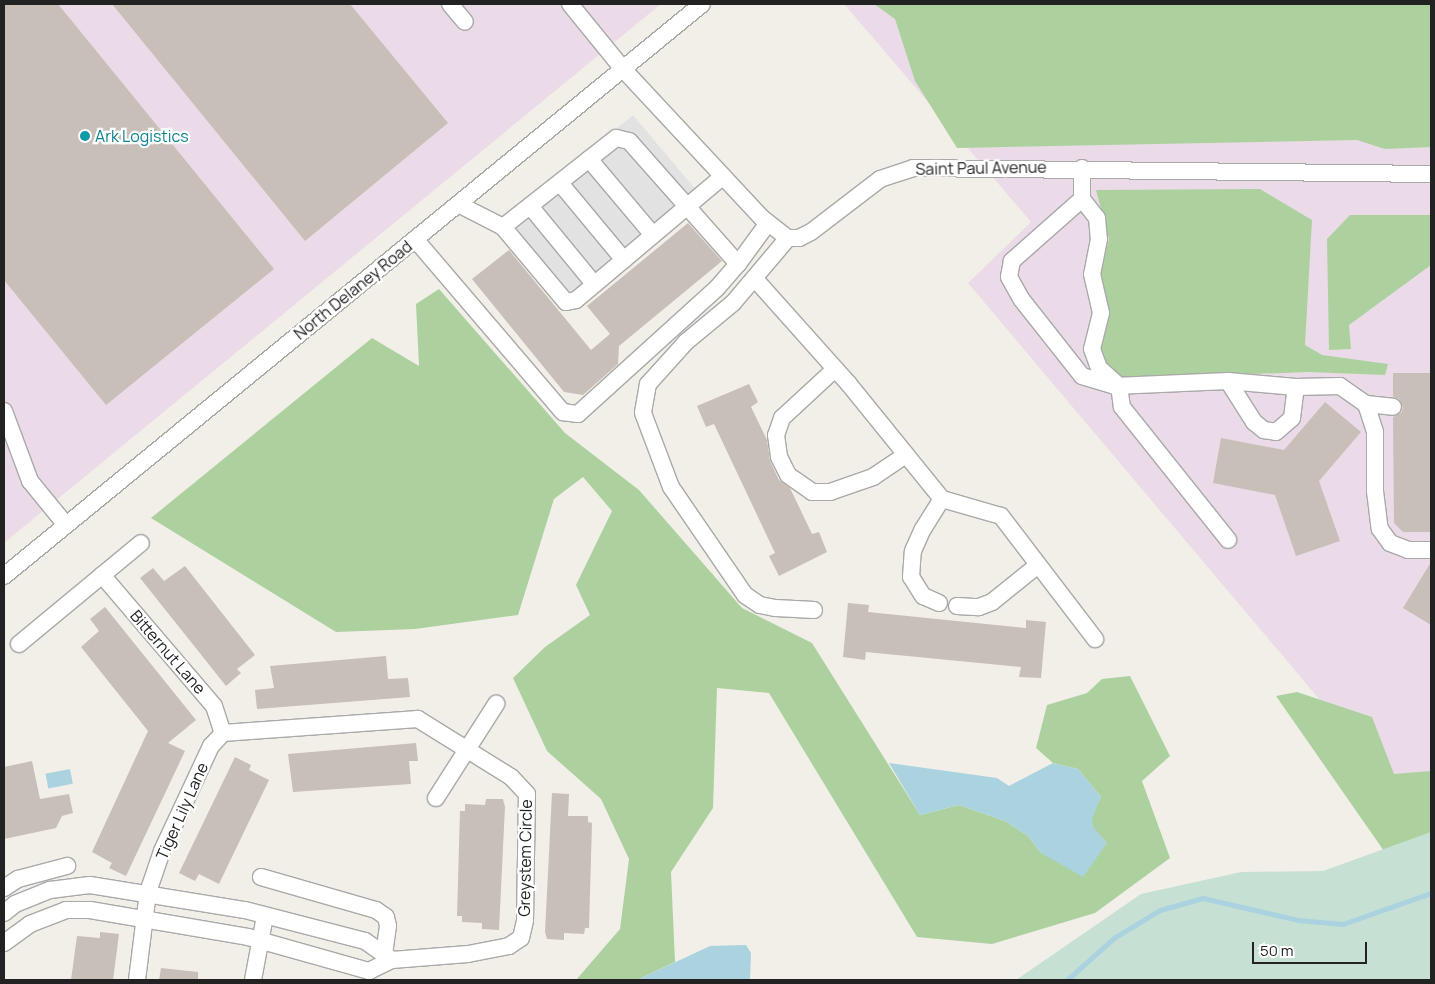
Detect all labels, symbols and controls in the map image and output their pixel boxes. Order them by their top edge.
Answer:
place label: Ark Logistics [95,126,189,146]
marker: Ark Logistics [79,130,91,142]
street label: Saint Paul Avenue [915,157,1047,179]
street label: North Delaney Road [290,237,416,343]
street label: Bitternut Lane [126,606,210,698]
street label: Tiger Lily Lane [152,759,212,863]
street label: Greystem Circle [514,799,536,917]
scale bar [1255,932,1370,964]
text: 50 m [1260,940,1294,961]

